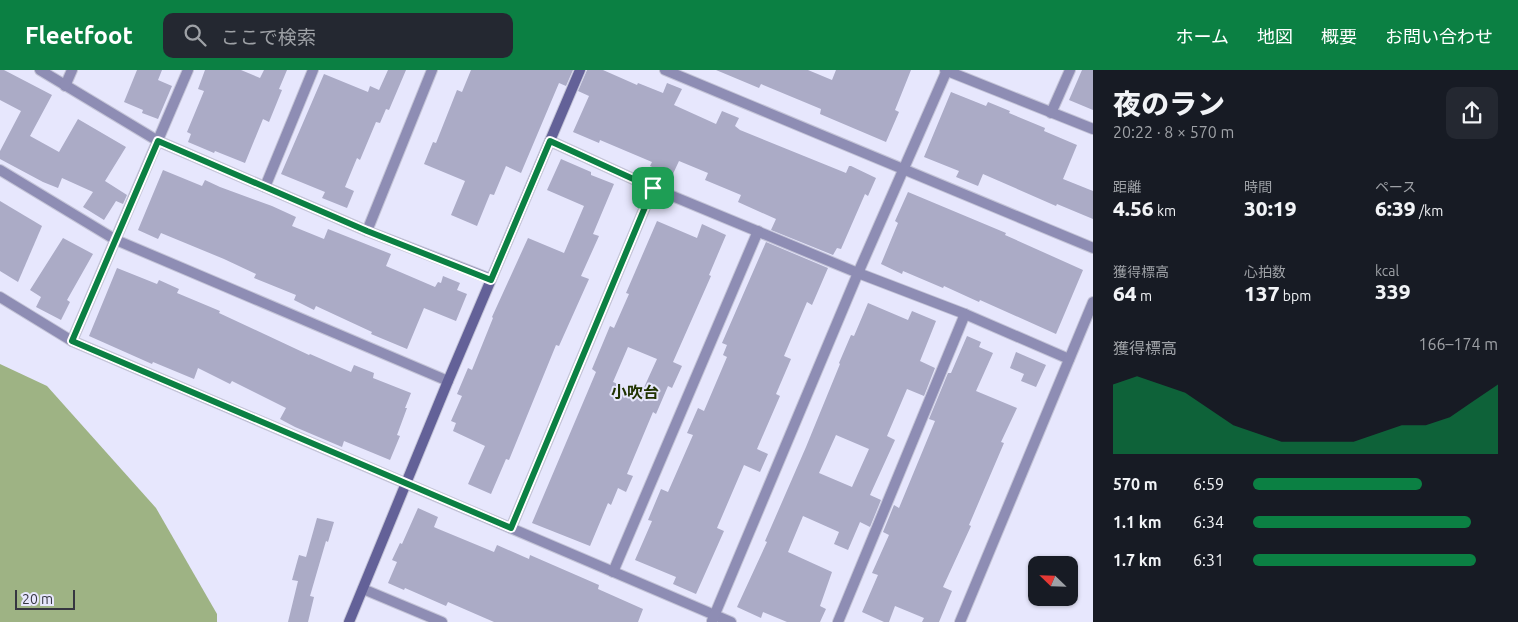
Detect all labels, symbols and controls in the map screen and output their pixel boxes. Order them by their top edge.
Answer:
search box [163,13,513,58]
icon: search [181,21,209,49]
text: Fleetfoot [25,22,133,49]
text: ここで検索 [221,26,316,48]
text: ホーム [1176,26,1229,46]
text: 地図 [1257,26,1293,46]
text: 概要 [1321,26,1357,46]
text: お問い合わせ [1385,26,1493,46]
button: share [1446,87,1498,139]
text: 夜のラン [1113,88,1225,119]
text: 20:22 · 8 × 570 m [1113,123,1234,141]
pin [632,167,674,209]
icon: arrive [639,174,667,202]
text: 距離 [1113,179,1141,195]
text: 時間 [1244,179,1272,195]
text: ペース [1375,179,1416,195]
text: 4.56 [1113,196,1154,220]
text: 30:19 [1244,196,1297,220]
text: 6:39 [1375,196,1416,220]
text: km [1154,203,1176,219]
text: /km [1416,203,1443,219]
text: kcal [1375,263,1399,279]
text: 獲得標高 [1113,264,1169,280]
text: 心拍数 [1244,264,1286,280]
text: 339 [1375,279,1411,303]
text: 64 [1113,281,1137,305]
text: 137 [1244,281,1280,305]
text: m [1137,288,1152,304]
text: bpm [1280,288,1311,304]
text: 166–174 m [1418,335,1498,353]
text: 獲得標高 [1113,339,1177,357]
district label: 小吹台 [611,383,659,401]
text: 570 m [1113,475,1158,493]
text: 6:59 [1193,475,1224,493]
text: 1.1 km [1113,513,1162,531]
text: 6:34 [1193,513,1224,531]
text: 1.7 km [1113,551,1162,569]
text: 6:31 [1193,551,1224,569]
north arrow [1028,556,1078,606]
map controls [1028,556,1078,606]
scale bar [15,587,75,610]
text: 20 m [22,591,53,607]

